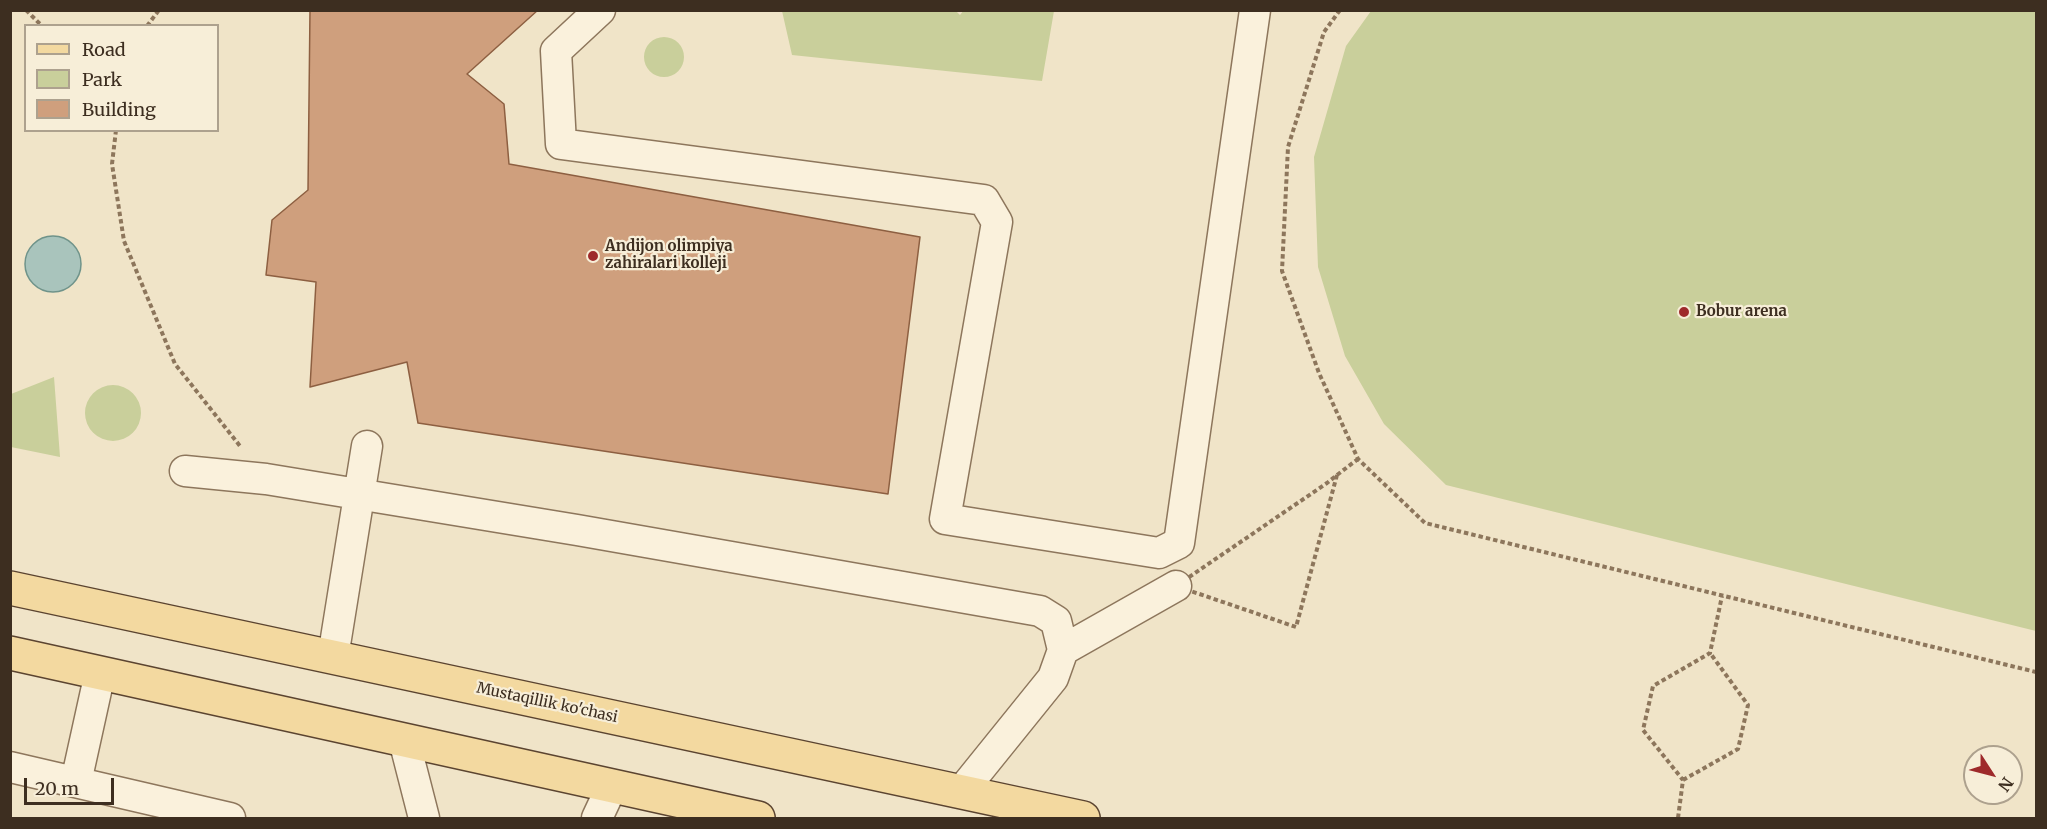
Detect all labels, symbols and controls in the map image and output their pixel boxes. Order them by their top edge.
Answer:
legend [24,24,219,132]
text: Road [82,38,126,61]
text: Park [82,68,122,91]
text: Building [82,98,156,121]
place label: Andijon olimpiya zahiralari kolleji [605,238,733,273]
marker: Andijon olimpiya zahiralari kolleji [586,249,600,263]
place label: Bobur arena [1696,303,1787,321]
marker: Bobur arena [1677,305,1691,319]
street label: Mustaqillik ko'chasi [475,679,619,727]
north arrow [1963,745,2023,805]
scale bar [27,766,117,804]
text: N [1994,773,2018,795]
text: 20 m [35,777,79,800]

